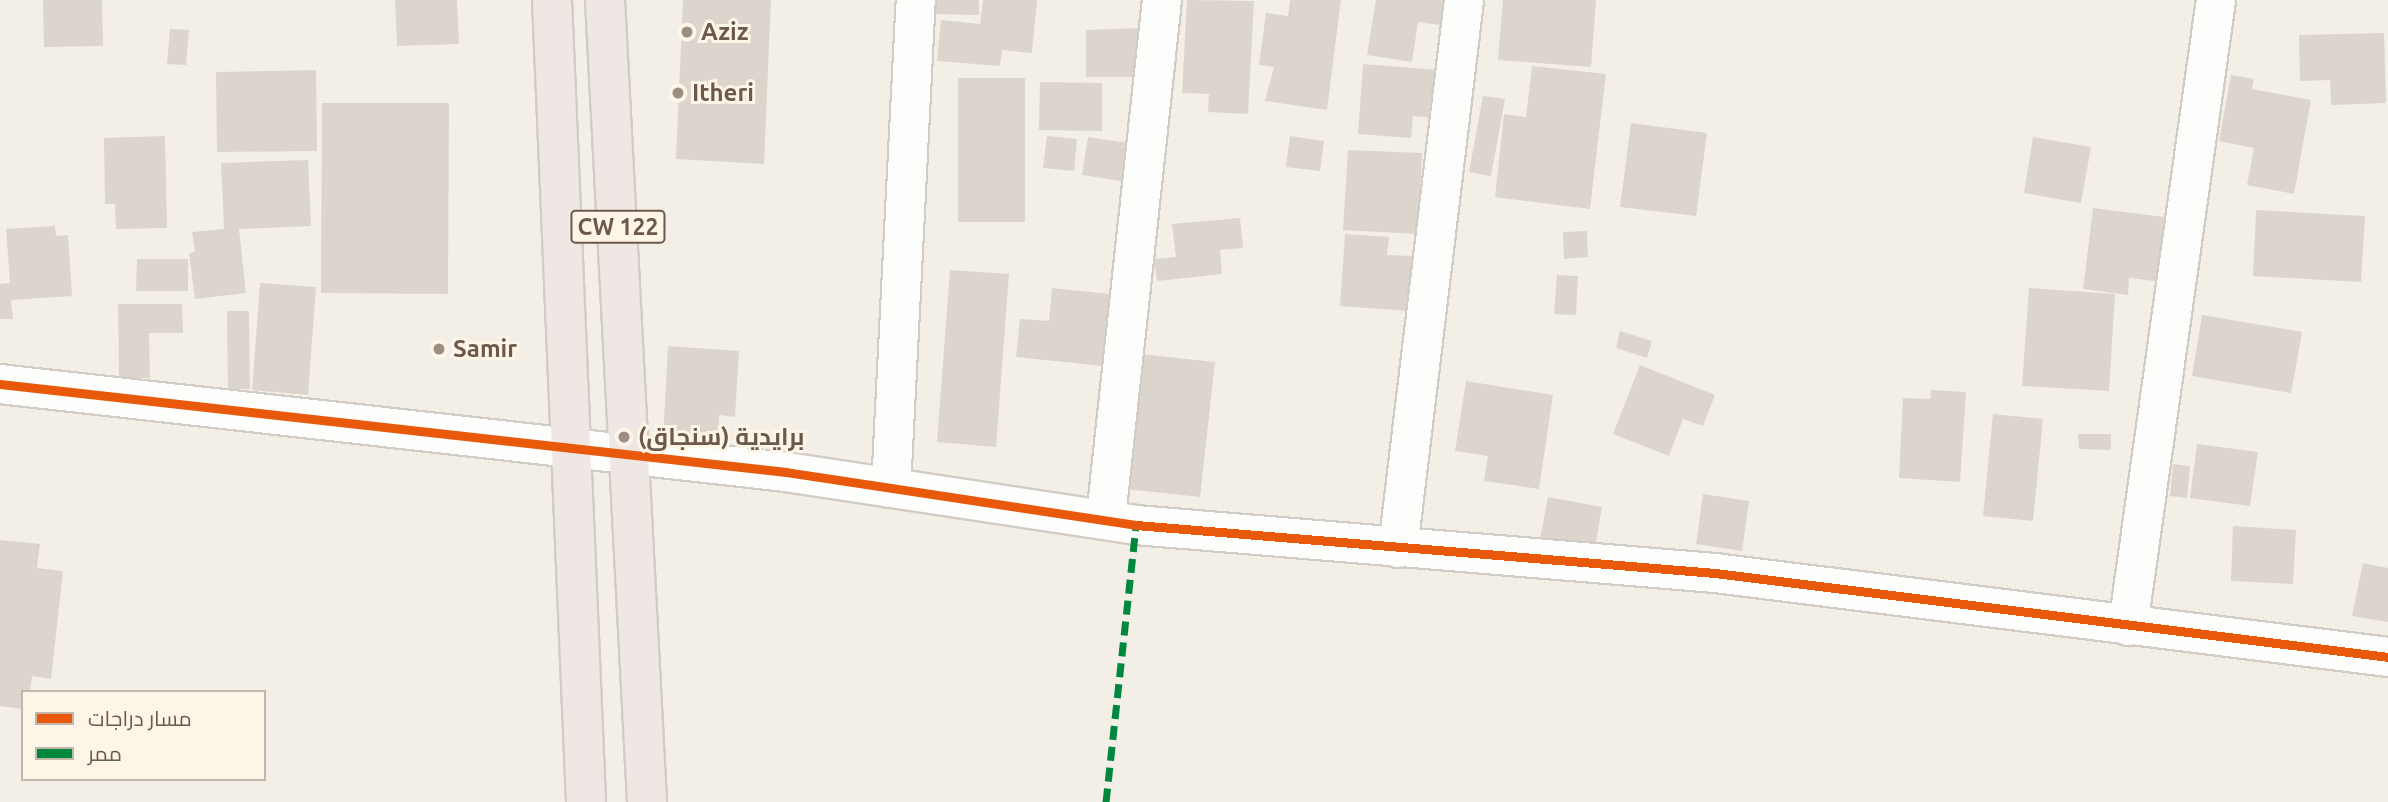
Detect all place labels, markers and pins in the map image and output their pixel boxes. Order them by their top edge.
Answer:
place label: Aziz [701,18,748,46]
marker: Aziz [679,24,695,40]
place label: Itheri [692,79,754,107]
marker: Itheri [670,85,686,101]
place label: Samir [453,335,517,363]
marker: Samir [431,341,447,357]
place label: برايدية (سنجاق) [638,423,805,451]
marker: برايدية (سنجاق) [616,429,632,445]

